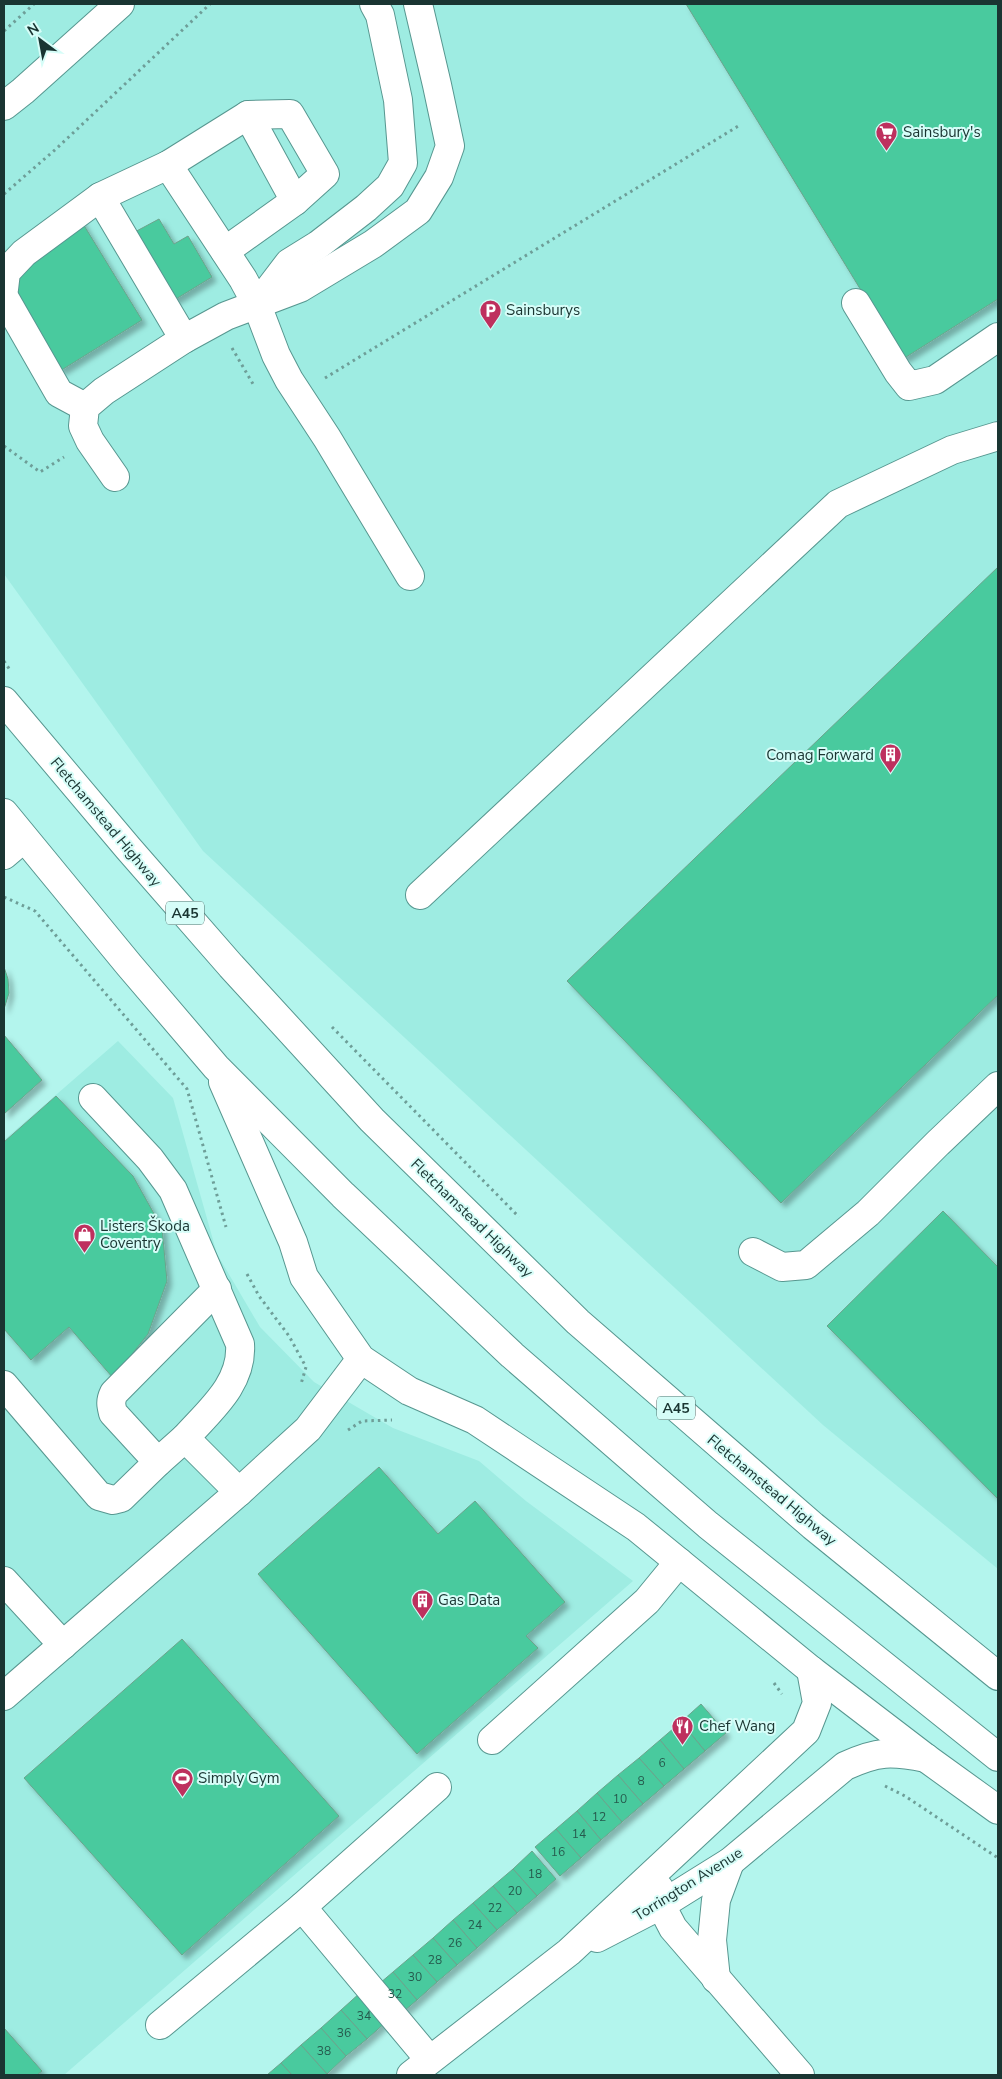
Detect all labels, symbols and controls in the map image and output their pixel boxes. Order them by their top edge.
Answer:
north arrow [15,15,65,65]
text: N [24,19,43,40]
supermarket icon: Sainsbury's [875,120,899,151]
place label: Sainsbury's [903,122,981,142]
parking icon: Sainsburys [478,298,502,329]
place label: Sainsburys [506,300,580,320]
building icon: Comag Forward [878,743,902,774]
place label: Comag Forward [766,745,874,765]
street label: Fletchamstead Highway [46,753,166,891]
road number: A45 [166,901,204,924]
street label: Fletchamstead Highway [406,1154,538,1282]
place label: Listers Škoda Coventry [100,1215,190,1253]
shop icon: Listers Škoda Coventry [72,1223,96,1254]
road number: A45 [657,1396,695,1420]
street label: Fletchamstead Highway [703,1430,841,1550]
building icon: Gas Data [410,1588,434,1619]
place label: Gas Data [438,1590,500,1610]
restaurant icon: Chef Wang [671,1714,695,1745]
place label: Chef Wang [699,1716,775,1736]
house number: 6 [658,1755,666,1771]
sports icon: Simply Gym [170,1766,194,1797]
place label: Simply Gym [198,1768,280,1788]
house number: 8 [637,1773,645,1789]
house number: 10 [613,1791,627,1807]
house number: 12 [592,1809,606,1825]
house number: 14 [572,1826,586,1842]
street label: Torrington Avenue [630,1842,746,1926]
house number: 16 [551,1844,565,1860]
house number: 18 [528,1866,542,1882]
house number: 20 [508,1883,522,1899]
house number: 22 [488,1900,502,1916]
house number: 24 [468,1917,482,1933]
house number: 26 [448,1935,462,1951]
house number: 28 [428,1952,442,1968]
house number: 30 [408,1969,422,1985]
house number: 32 [388,1986,402,2002]
house number: 34 [357,2008,371,2024]
house number: 36 [337,2025,351,2041]
house number: 38 [317,2043,331,2059]

